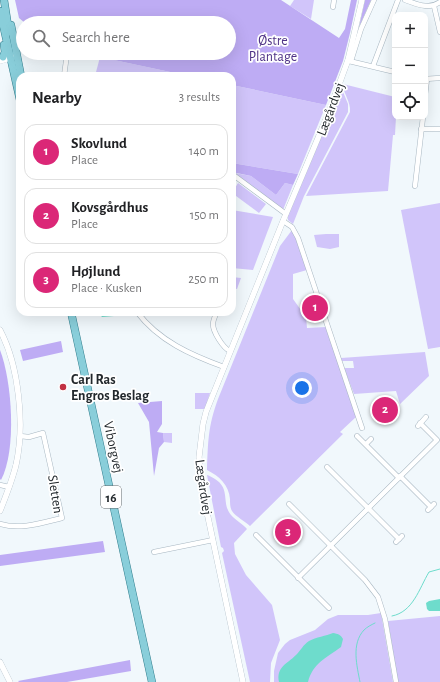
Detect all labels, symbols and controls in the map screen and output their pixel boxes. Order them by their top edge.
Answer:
map controls [392,12,428,120]
button: + [392,12,428,48]
search box [16,16,236,60]
icon: search [30,27,52,49]
text: Search here [62,30,130,45]
park label: Østre Plantage [249,33,297,64]
button: − [392,48,428,84]
street label: Lægårdvej [314,81,347,138]
button: locate [392,84,428,120]
text: Nearby [32,89,82,106]
text: 3 results [179,91,220,104]
text: Skovlund [71,136,127,151]
text: 1 [44,145,48,158]
text: 140 m [189,145,219,158]
text: Place [71,154,98,167]
text: Kovsgårdhus [71,200,148,215]
text: 2 [43,209,49,222]
text: 150 m [190,209,219,222]
text: Place [71,218,98,231]
text: Højlund [71,264,120,279]
text: 3 [43,273,49,286]
text: 250 m [188,273,219,286]
text: Place · Kusken [71,282,142,295]
pin: 1 [302,293,328,323]
place label: Carl Ras Engros Beslag [71,373,150,403]
your location [292,378,312,398]
marker: Carl Ras Engros Beslag [58,382,68,392]
pin: 2 [372,395,398,425]
street label: Viborgvej [101,420,125,474]
street label: Lægårdvej [192,459,214,516]
street label: Sletten [45,474,65,514]
road number: 16 [101,486,121,508]
pin: 3 [275,517,301,547]

